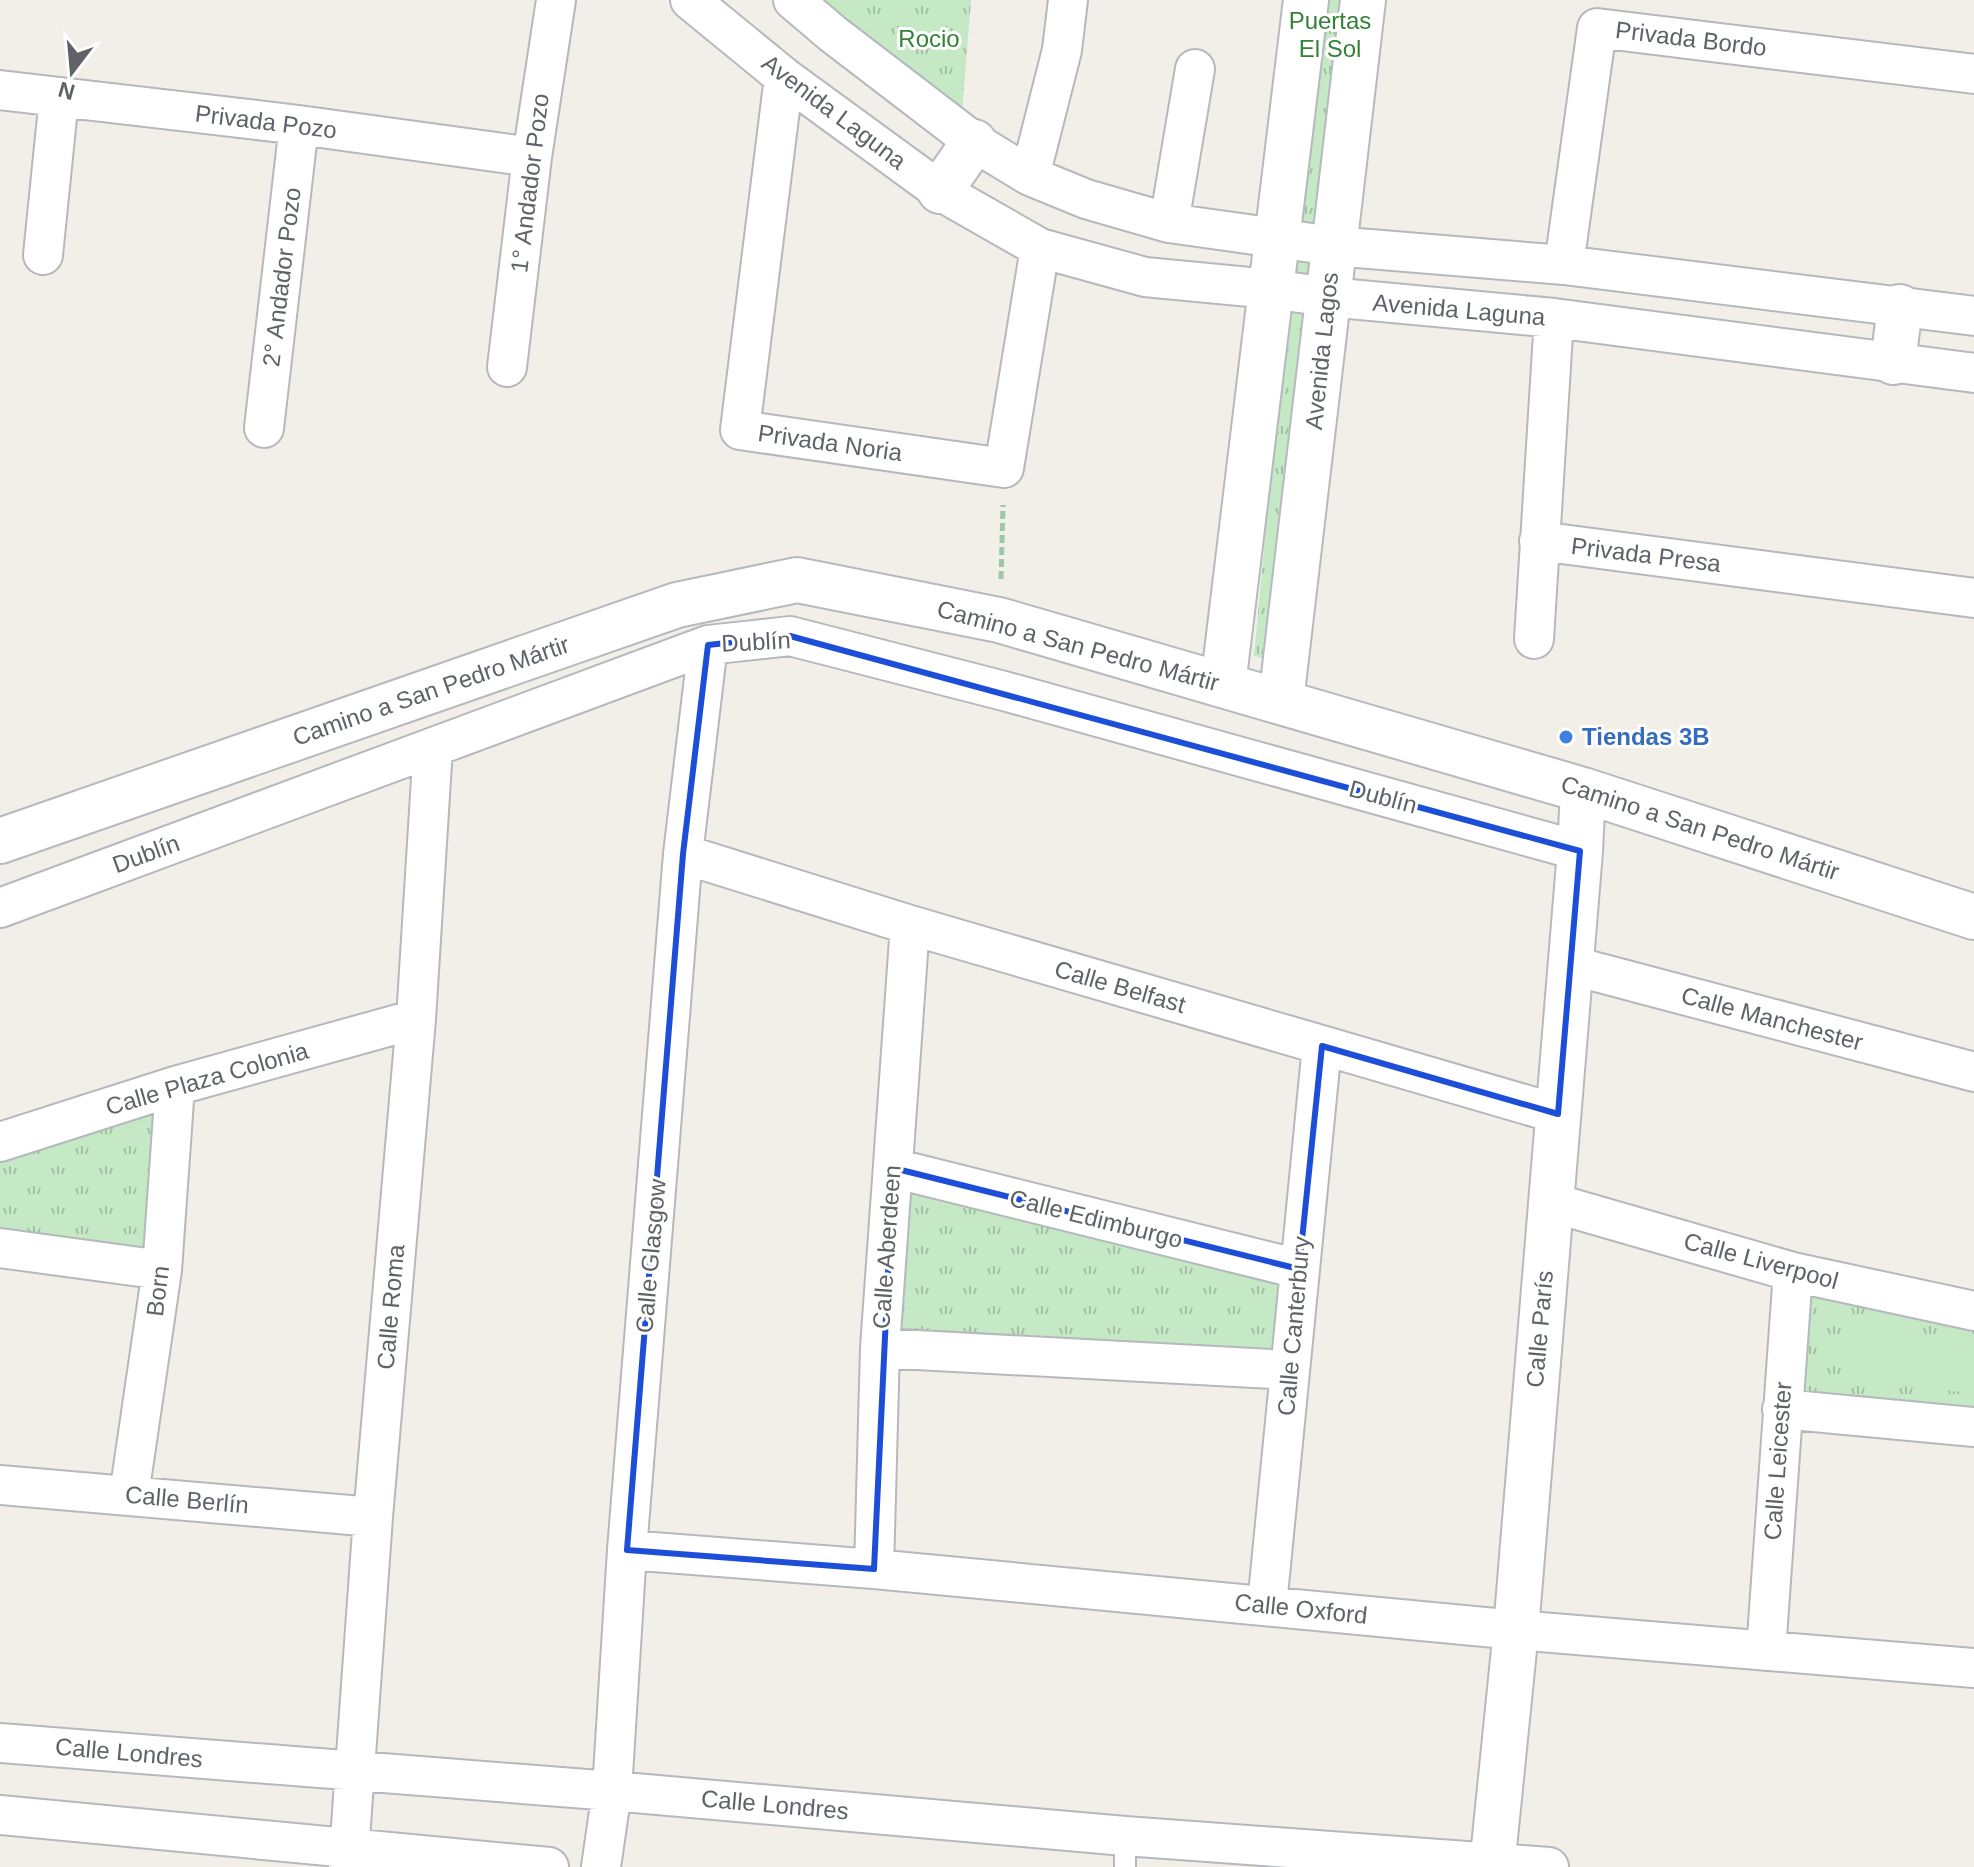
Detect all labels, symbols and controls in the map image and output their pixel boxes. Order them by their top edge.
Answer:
park label: Puertas El Sol [1289,7,1371,62]
street label: Privada Bordo [1614,16,1768,61]
park label: Rocio [898,25,960,52]
north arrow [32,32,112,112]
street label: Avenida Laguna [757,49,912,175]
text: N [56,77,78,105]
street label: 1° Andador Pozo [505,92,554,274]
street label: Privada Pozo [194,99,339,144]
street label: 2° Andador Pozo [257,186,306,368]
street label: Avenida Lagos [1300,271,1343,431]
street label: Avenida Laguna [1372,289,1547,331]
street label: Privada Noria [756,419,905,466]
street label: Privada Presa [1570,532,1723,577]
street label: Camino a San Pedro Mártir [934,595,1222,696]
street label: Dublín [721,626,791,657]
street label: Camino a San Pedro Mártir [289,630,573,751]
place label: Tiendas 3B [1582,723,1710,750]
marker: Tiendas 3B [1557,728,1575,746]
street label: Camino a San Pedro Mártir [1558,770,1843,885]
street label: Dublín [1346,774,1420,819]
street label: Dublín [109,829,183,878]
street label: Calle Belfast [1052,955,1189,1018]
street label: Calle Manchester [1678,981,1866,1056]
street label: Calle Plaza Colonia [102,1036,312,1120]
street label: Calle Aberdeen [867,1164,906,1330]
street label: Calle Glasgow [630,1177,671,1334]
street label: Calle Edimburgo [1007,1184,1185,1253]
street label: Calle Liverpool [1681,1227,1841,1294]
street label: Calle Canterbury [1272,1235,1315,1417]
street label: Calle Roma [372,1243,409,1371]
street label: Born [141,1264,174,1318]
street label: Calle París [1521,1269,1558,1389]
street label: Calle Leicester [1758,1381,1797,1541]
street label: Calle Berlín [124,1481,250,1518]
street label: Calle Oxford [1233,1588,1369,1629]
street label: Calle Londres [54,1733,204,1772]
street label: Calle Londres [700,1785,850,1824]

